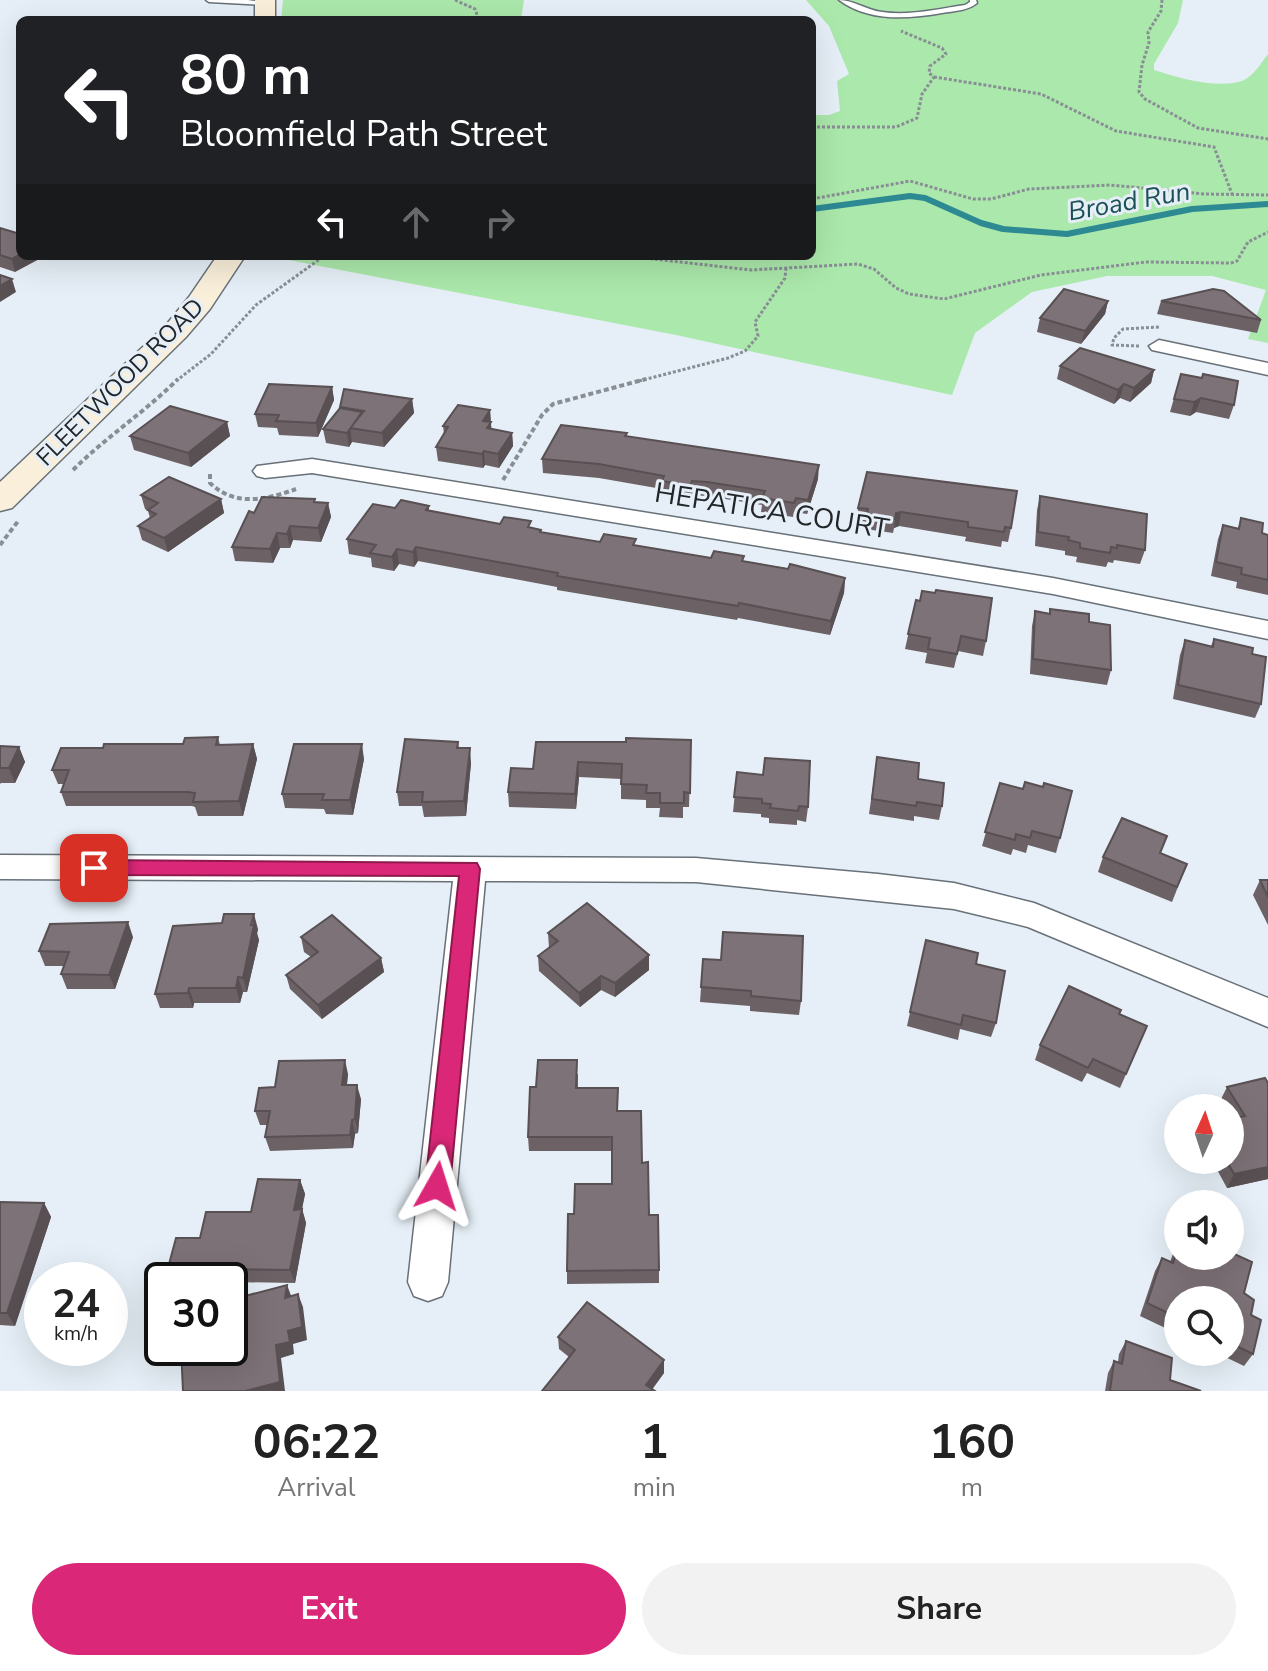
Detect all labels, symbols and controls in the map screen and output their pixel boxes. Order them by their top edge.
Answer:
text: 80 m [180,37,311,114]
icon: left [48,48,152,152]
text: Bloomfield Path Street [180,110,547,159]
water label: Broad Run [1065,174,1193,229]
icon: left [310,200,354,244]
icon: ahead [394,200,438,244]
icon: right [478,200,522,244]
street label: FLEETWOOD ROAD [29,291,211,473]
street label: HEPATICA COURT [652,474,892,548]
pin [60,834,128,902]
icon: arrive [72,846,116,890]
north arrow [1164,1094,1244,1174]
map controls [1164,1094,1244,1366]
position arrow [395,1144,479,1228]
button: sound [1164,1190,1244,1270]
speed limit sign: 30 [144,1262,248,1366]
text: 24 [52,1277,100,1331]
button: search [1164,1286,1244,1366]
text: km/h [54,1320,98,1347]
text: 06:22 [253,1409,380,1475]
text: 1 [640,1409,669,1475]
text: 160 [929,1409,1015,1475]
text: Arrival [277,1470,356,1505]
text: min [633,1470,676,1505]
text: m [961,1470,983,1505]
button: Exit [32,1563,626,1655]
button: Share [642,1563,1236,1655]

